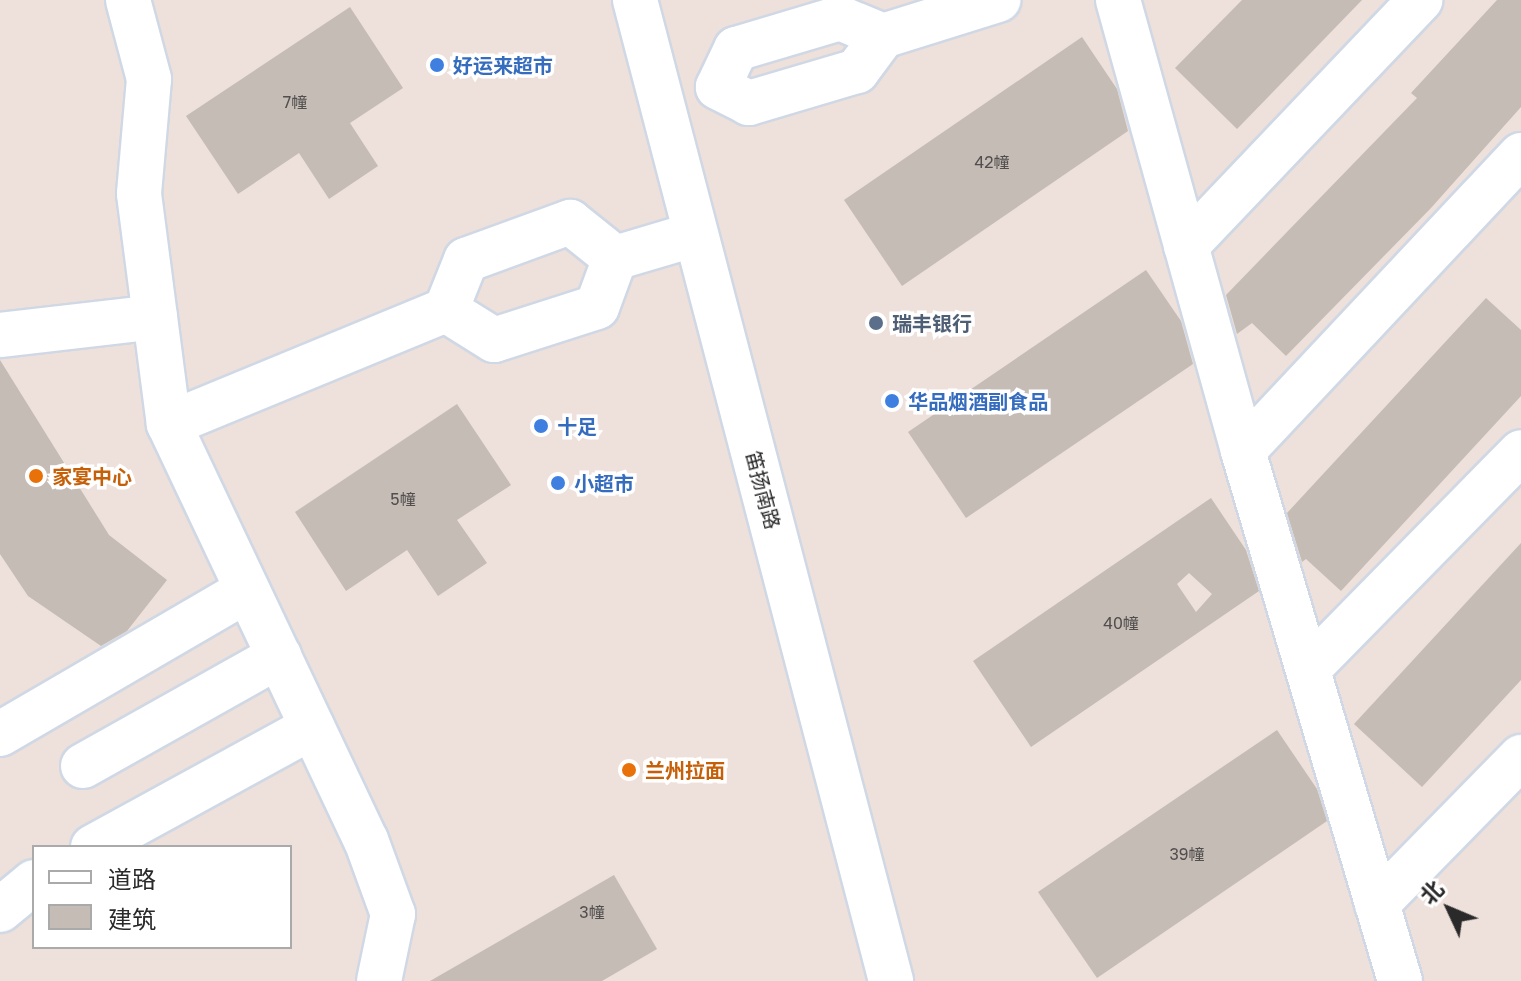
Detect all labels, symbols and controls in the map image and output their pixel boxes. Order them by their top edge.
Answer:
place label: 好运来超市 [453,53,553,77]
marker: 好运来超市 [428,56,446,74]
house number: 7幢 [283,92,307,112]
house number: 42幢 [974,152,1010,172]
place label: 瑞丰银行 [892,311,972,335]
marker: 瑞丰银行 [867,314,885,332]
place label: 华品烟酒副食品 [908,389,1048,413]
marker: 华品烟酒副食品 [883,392,901,410]
place label: 十足 [557,414,597,438]
marker: 十足 [532,417,550,435]
street label: 笛扬南路 [741,448,785,532]
place label: 家宴中心 [52,464,132,488]
marker: 家宴中心 [27,467,45,485]
place label: 小超市 [574,471,634,495]
marker: 小超市 [549,474,567,492]
house number: 5幢 [390,489,416,509]
house number: 40幢 [1103,613,1139,633]
place label: 兰州拉面 [645,758,725,782]
marker: 兰州拉面 [620,761,638,779]
house number: 39幢 [1169,844,1205,864]
legend [32,845,292,949]
text: 道路 [108,864,156,893]
north arrow [1409,869,1489,949]
text: 北 [1414,875,1449,909]
house number: 3幢 [579,902,605,922]
text: 建筑 [108,904,156,933]

